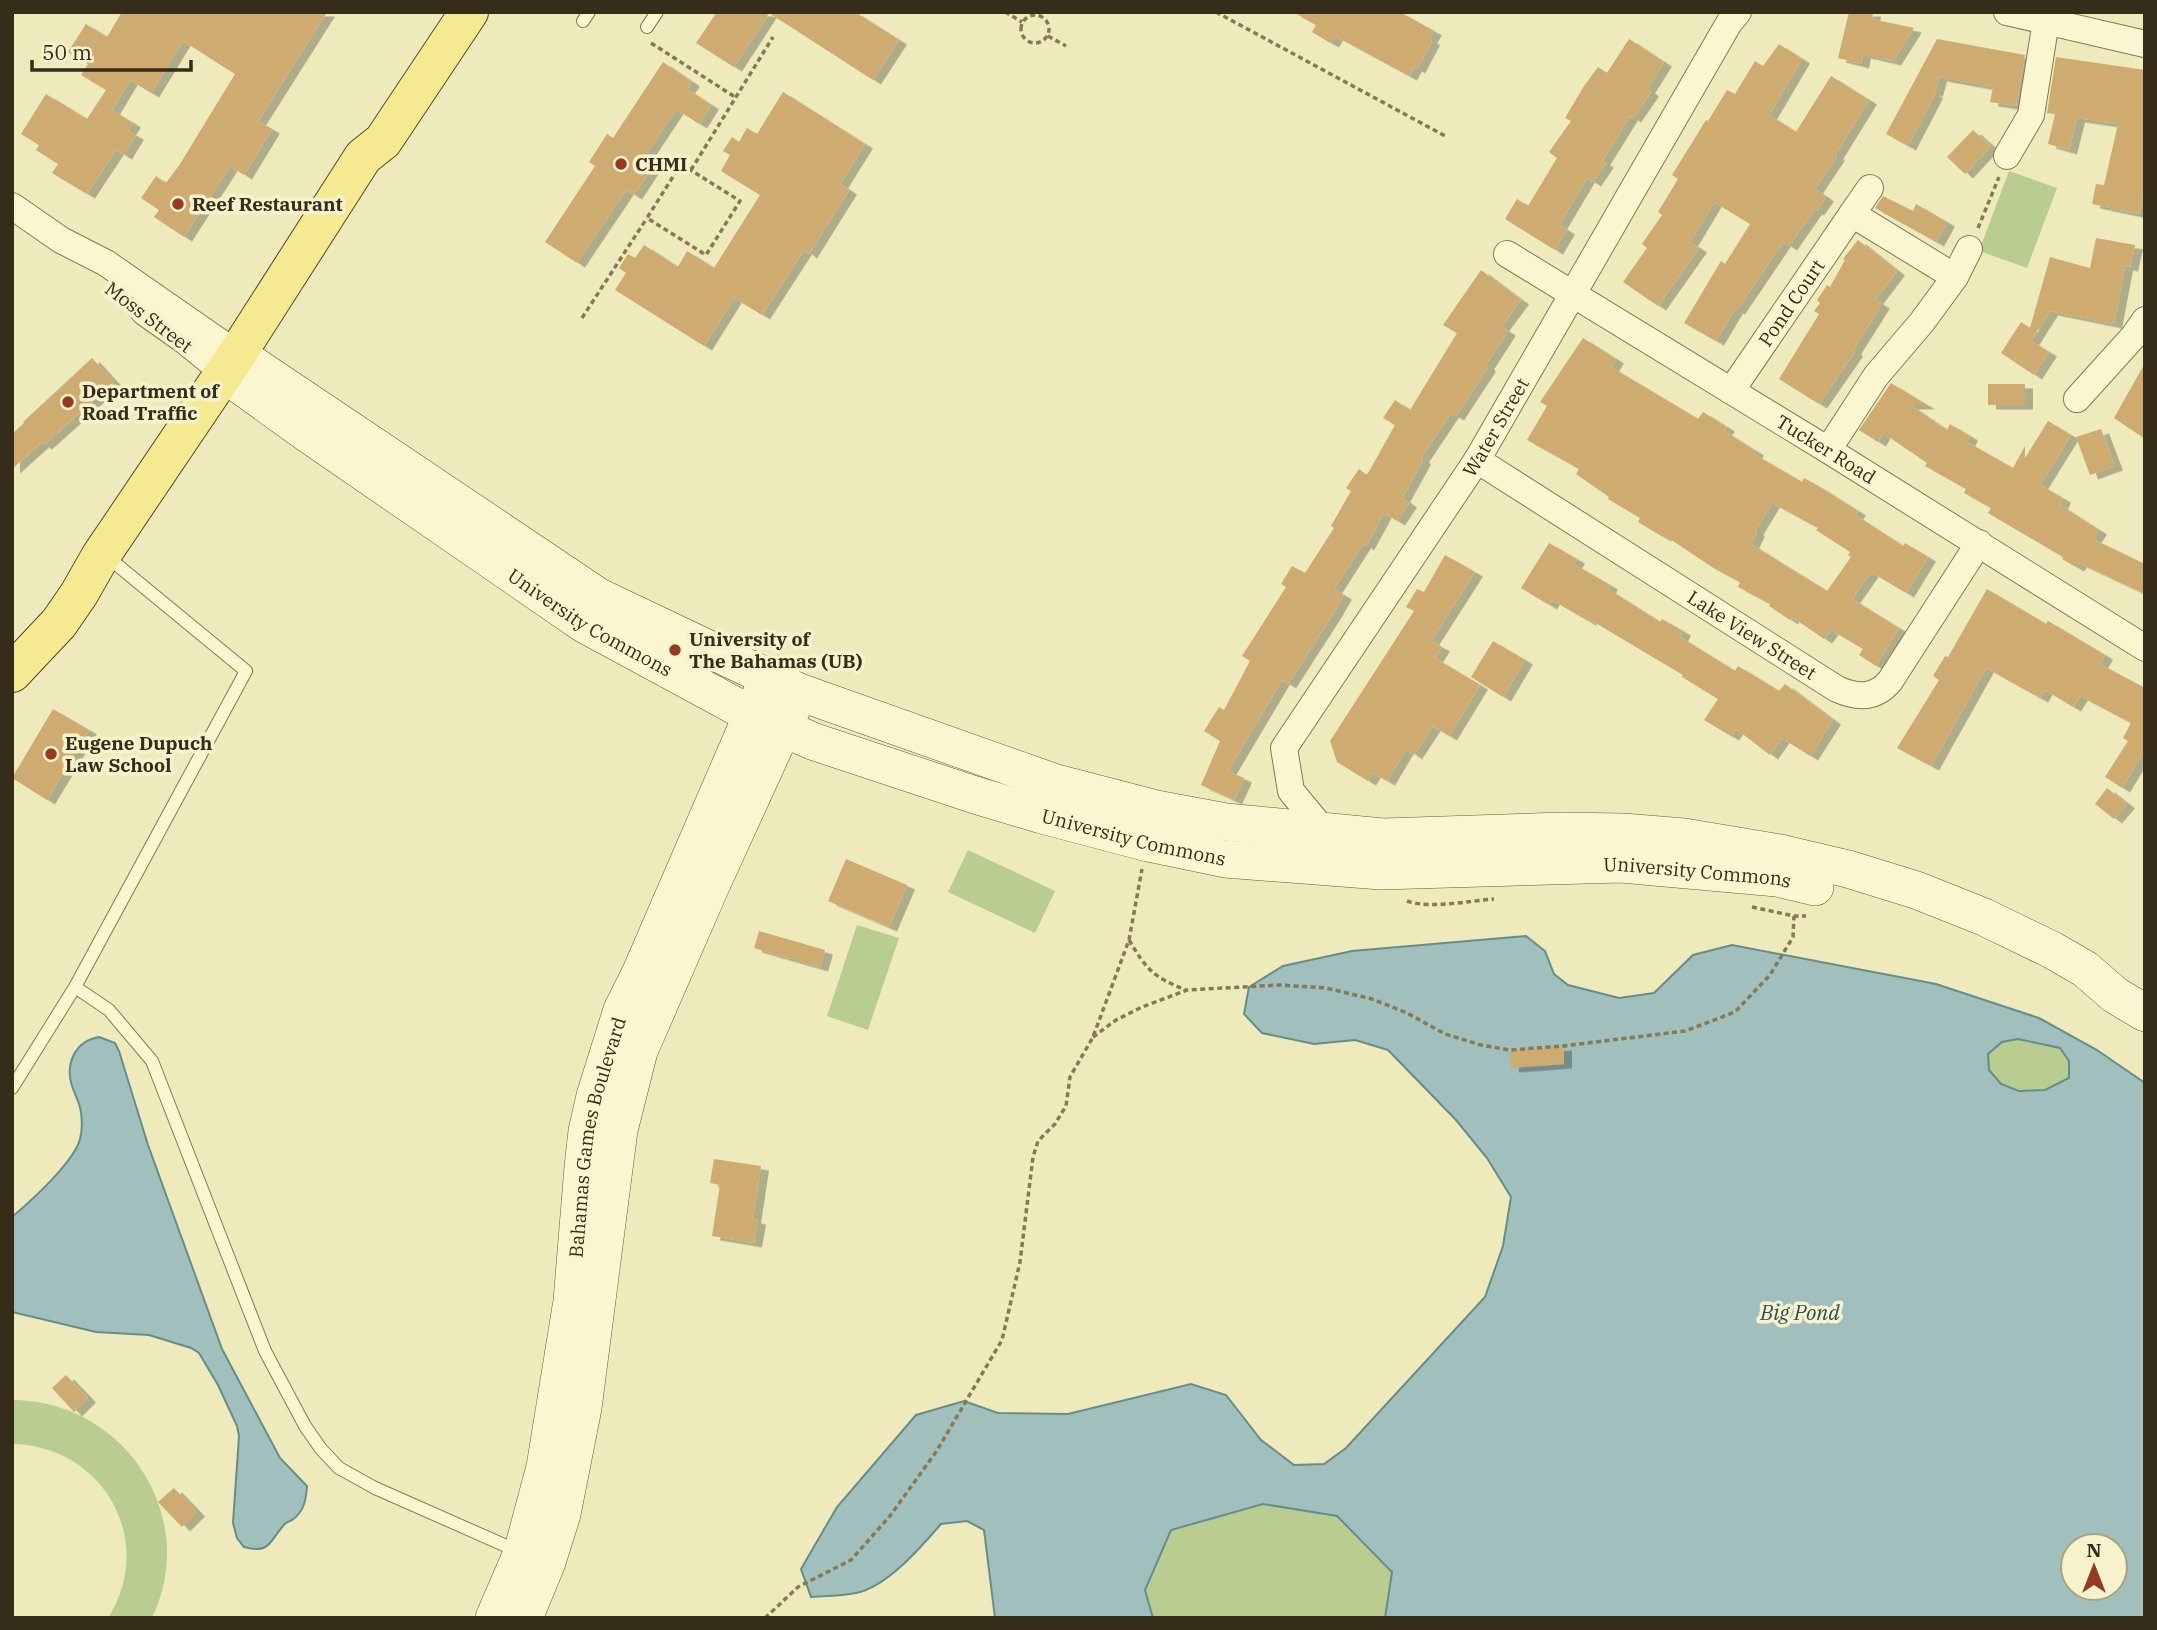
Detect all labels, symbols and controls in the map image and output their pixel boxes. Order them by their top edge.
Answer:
scale bar [32,28,191,72]
text: 50 m [42,38,92,66]
place label: CHMI [635,152,687,176]
marker: CHMI [613,156,629,172]
place label: Reef Restaurant [192,192,343,216]
marker: Reef Restaurant [170,196,186,212]
street label: Pond Court [1753,254,1830,351]
street label: Moss Street [100,276,198,358]
street label: Water Street [1457,373,1534,481]
place label: Department of Road Traffic [82,379,220,425]
marker: Department of Road Traffic [60,394,76,410]
street label: Tucker Road [1772,409,1880,489]
street label: University Commons [503,563,677,682]
street label: Lake View Street [1683,585,1821,685]
place label: University of The Bahamas (UB) [689,627,863,673]
marker: University of The Bahamas (UB) [667,642,683,658]
place label: Eugene Dupuch Law School [65,731,212,777]
marker: Eugene Dupuch Law School [43,746,59,762]
street label: University Commons [1039,803,1228,871]
street label: University Commons [1603,852,1794,893]
street label: Bahamas Games Boulevard [564,1014,631,1259]
water label: Big Pond [1759,1298,1840,1326]
north arrow [2059,1532,2129,1602]
text: N [2086,1538,2102,1562]

